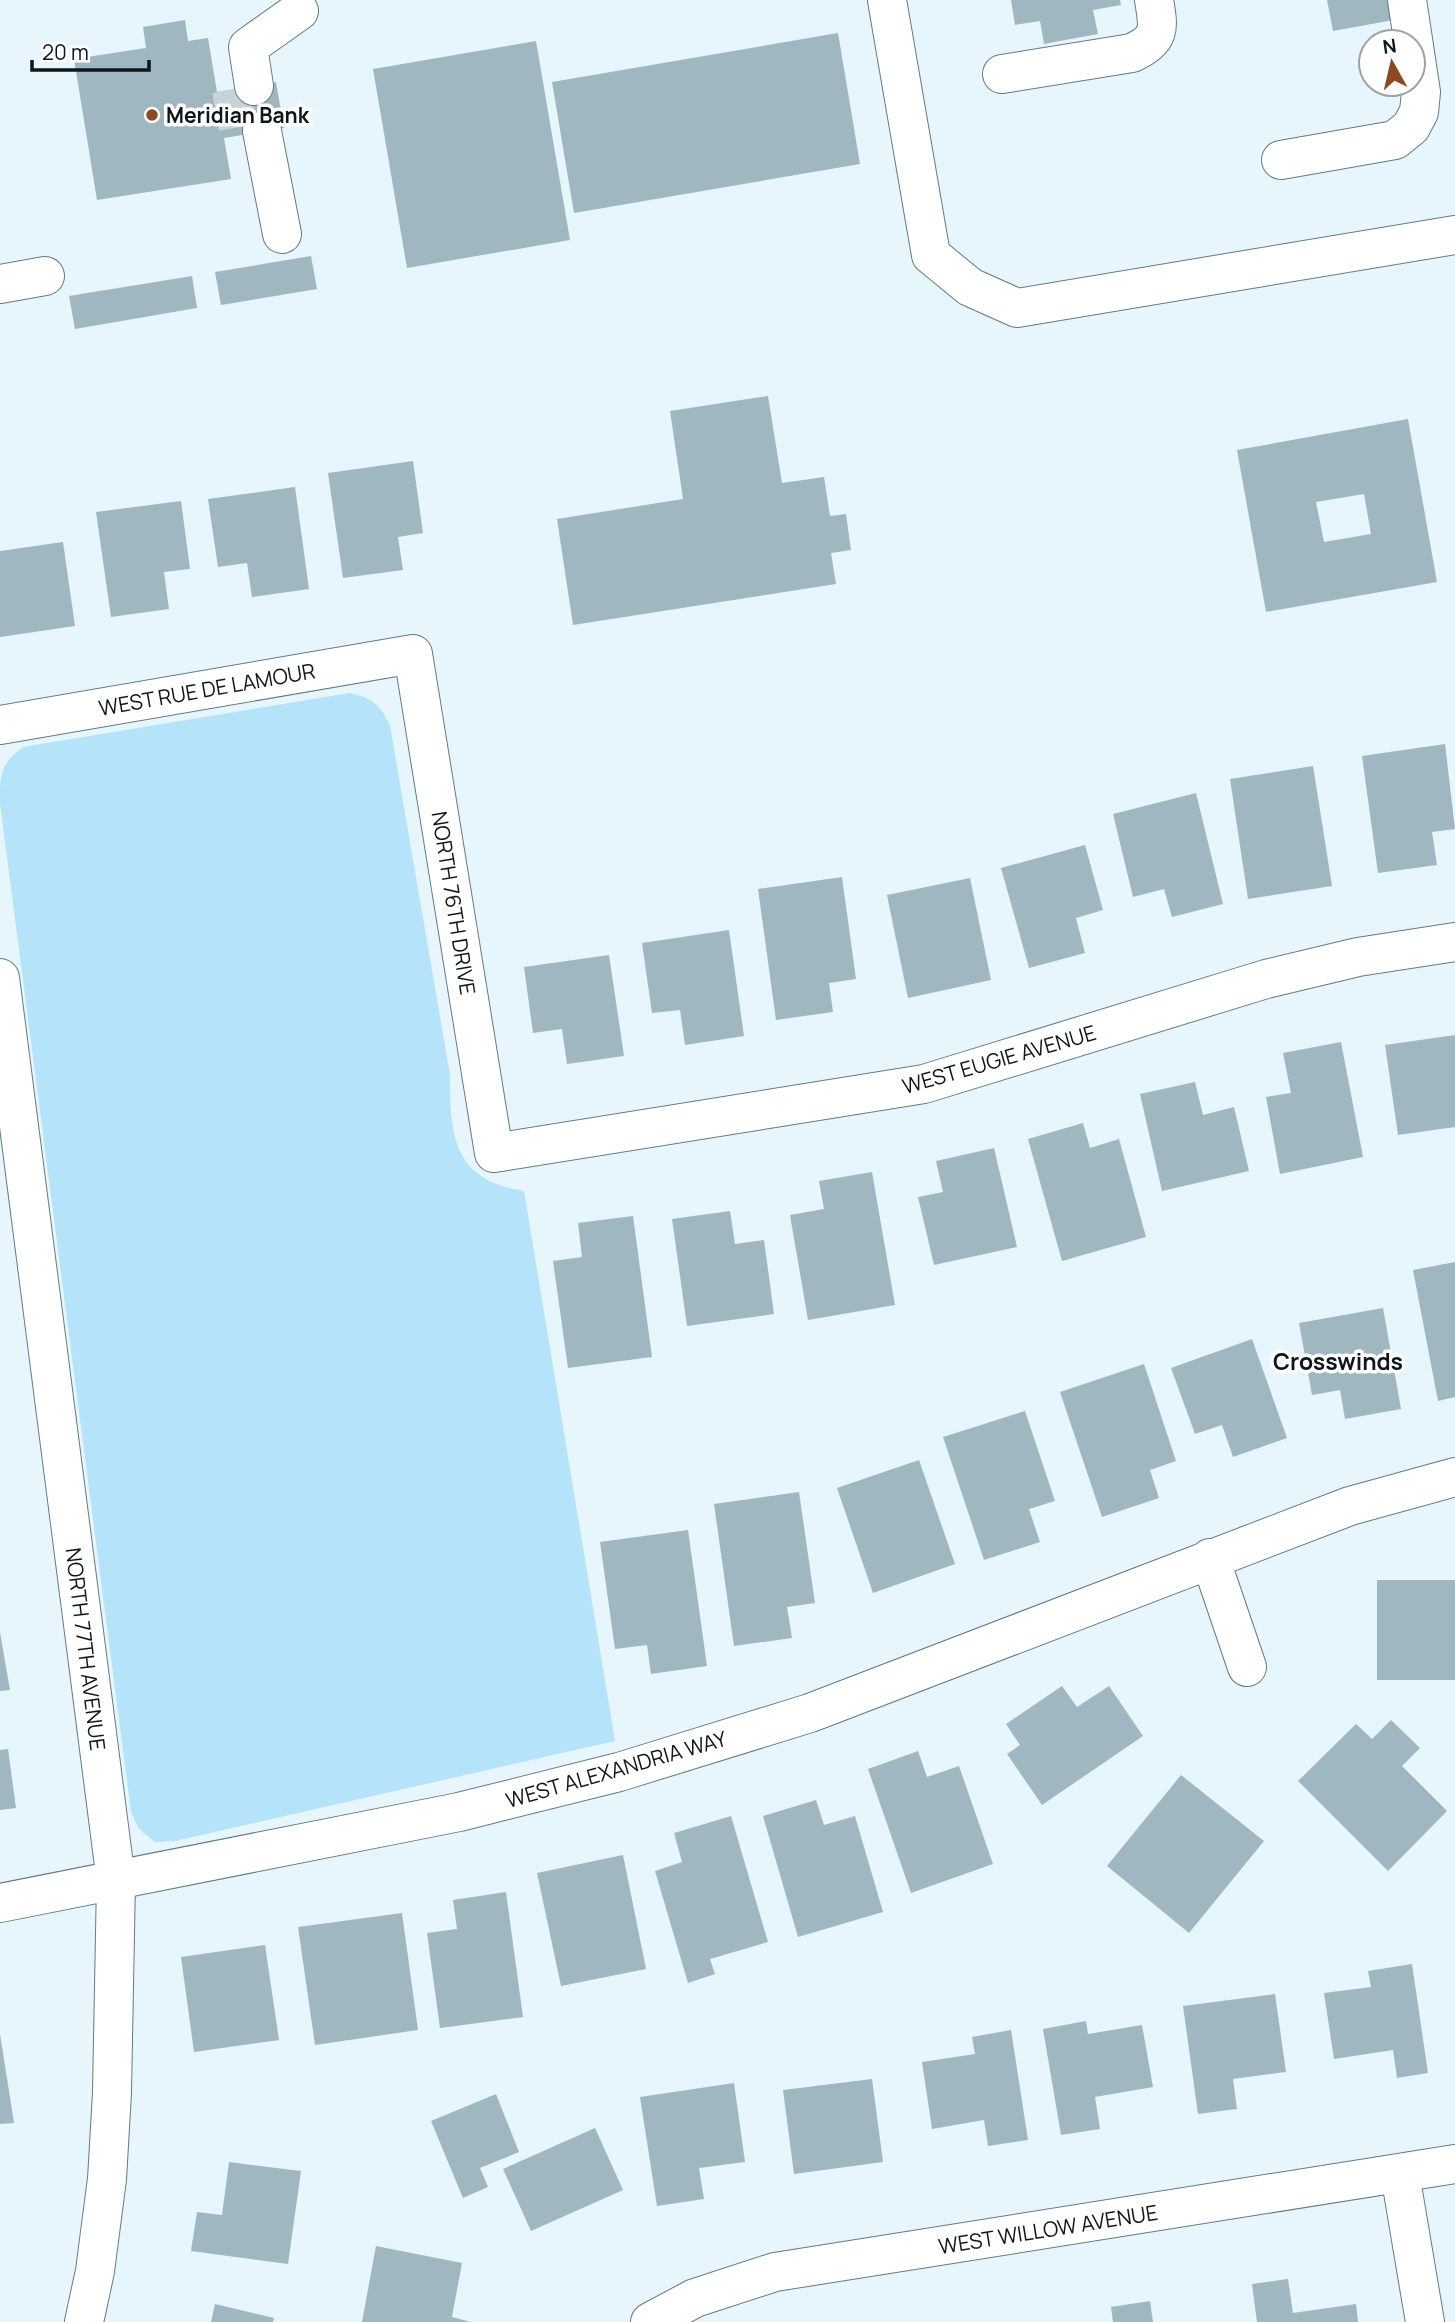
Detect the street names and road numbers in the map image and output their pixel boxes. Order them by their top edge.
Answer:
street label: WEST RUE DE LAMOUR [97,656,317,722]
street label: NORTH 76TH DRIVE [426,809,482,997]
street label: WEST EUGIE AVENUE [899,1018,1099,1100]
street label: NORTH 77TH AVENUE [60,1546,112,1752]
street label: WEST ALEXANDRIA WAY [502,1724,730,1814]
street label: WEST WILLOW AVENUE [936,2198,1160,2260]

